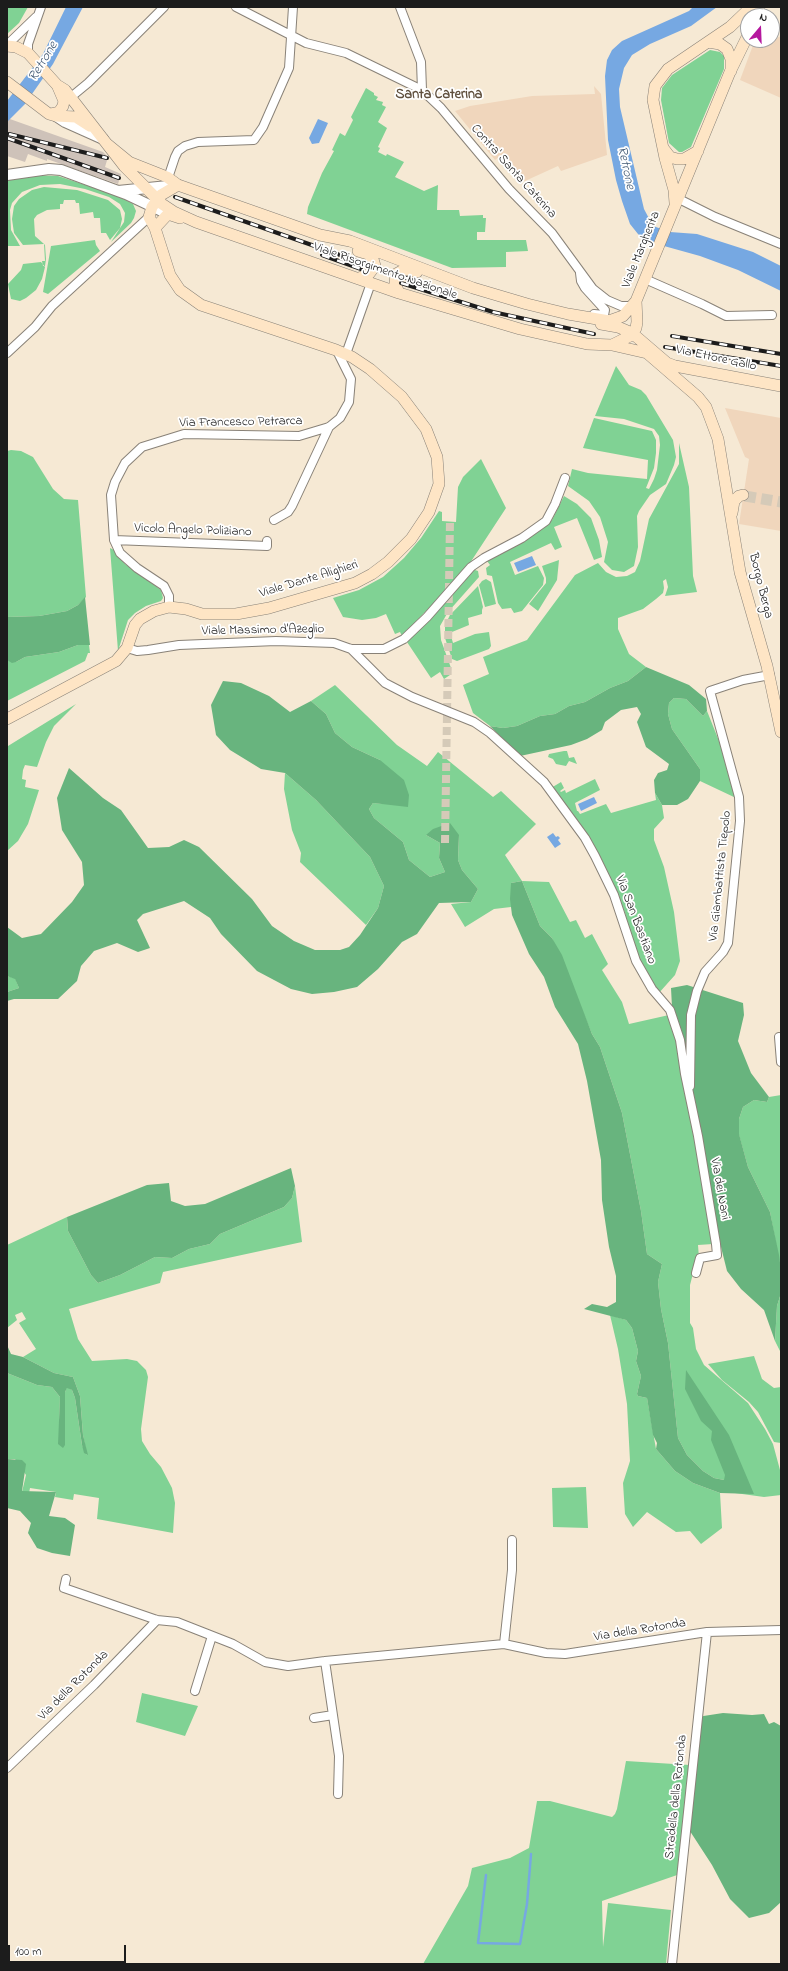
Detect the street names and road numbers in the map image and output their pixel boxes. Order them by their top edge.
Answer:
street label: Contra' Santa Caterina [467,122,559,222]
street label: Viale Margherita [620,209,664,291]
street label: Viale Risorgimento Nazionale [311,240,459,304]
street label: Via Ettore Gallo [674,343,758,375]
street label: Via Francesco Petrarca [179,414,303,432]
street label: Vicolo Angelo Poliziano [134,521,252,541]
street label: Borgo Berga [744,552,776,620]
street label: Viale Dante Alighieri [258,558,360,602]
street label: Viale Massimo d'Azeglio [202,622,324,640]
street label: Via Giambattista Tiepolo [706,810,736,942]
street label: Via San Bastiano [611,873,659,967]
street label: Via dei Nani [706,1157,732,1221]
street label: Via della Rotonda [593,1616,687,1646]
street label: Via della Rotonda [36,1648,112,1724]
street label: Stradella della Rotonda [663,1734,691,1860]

